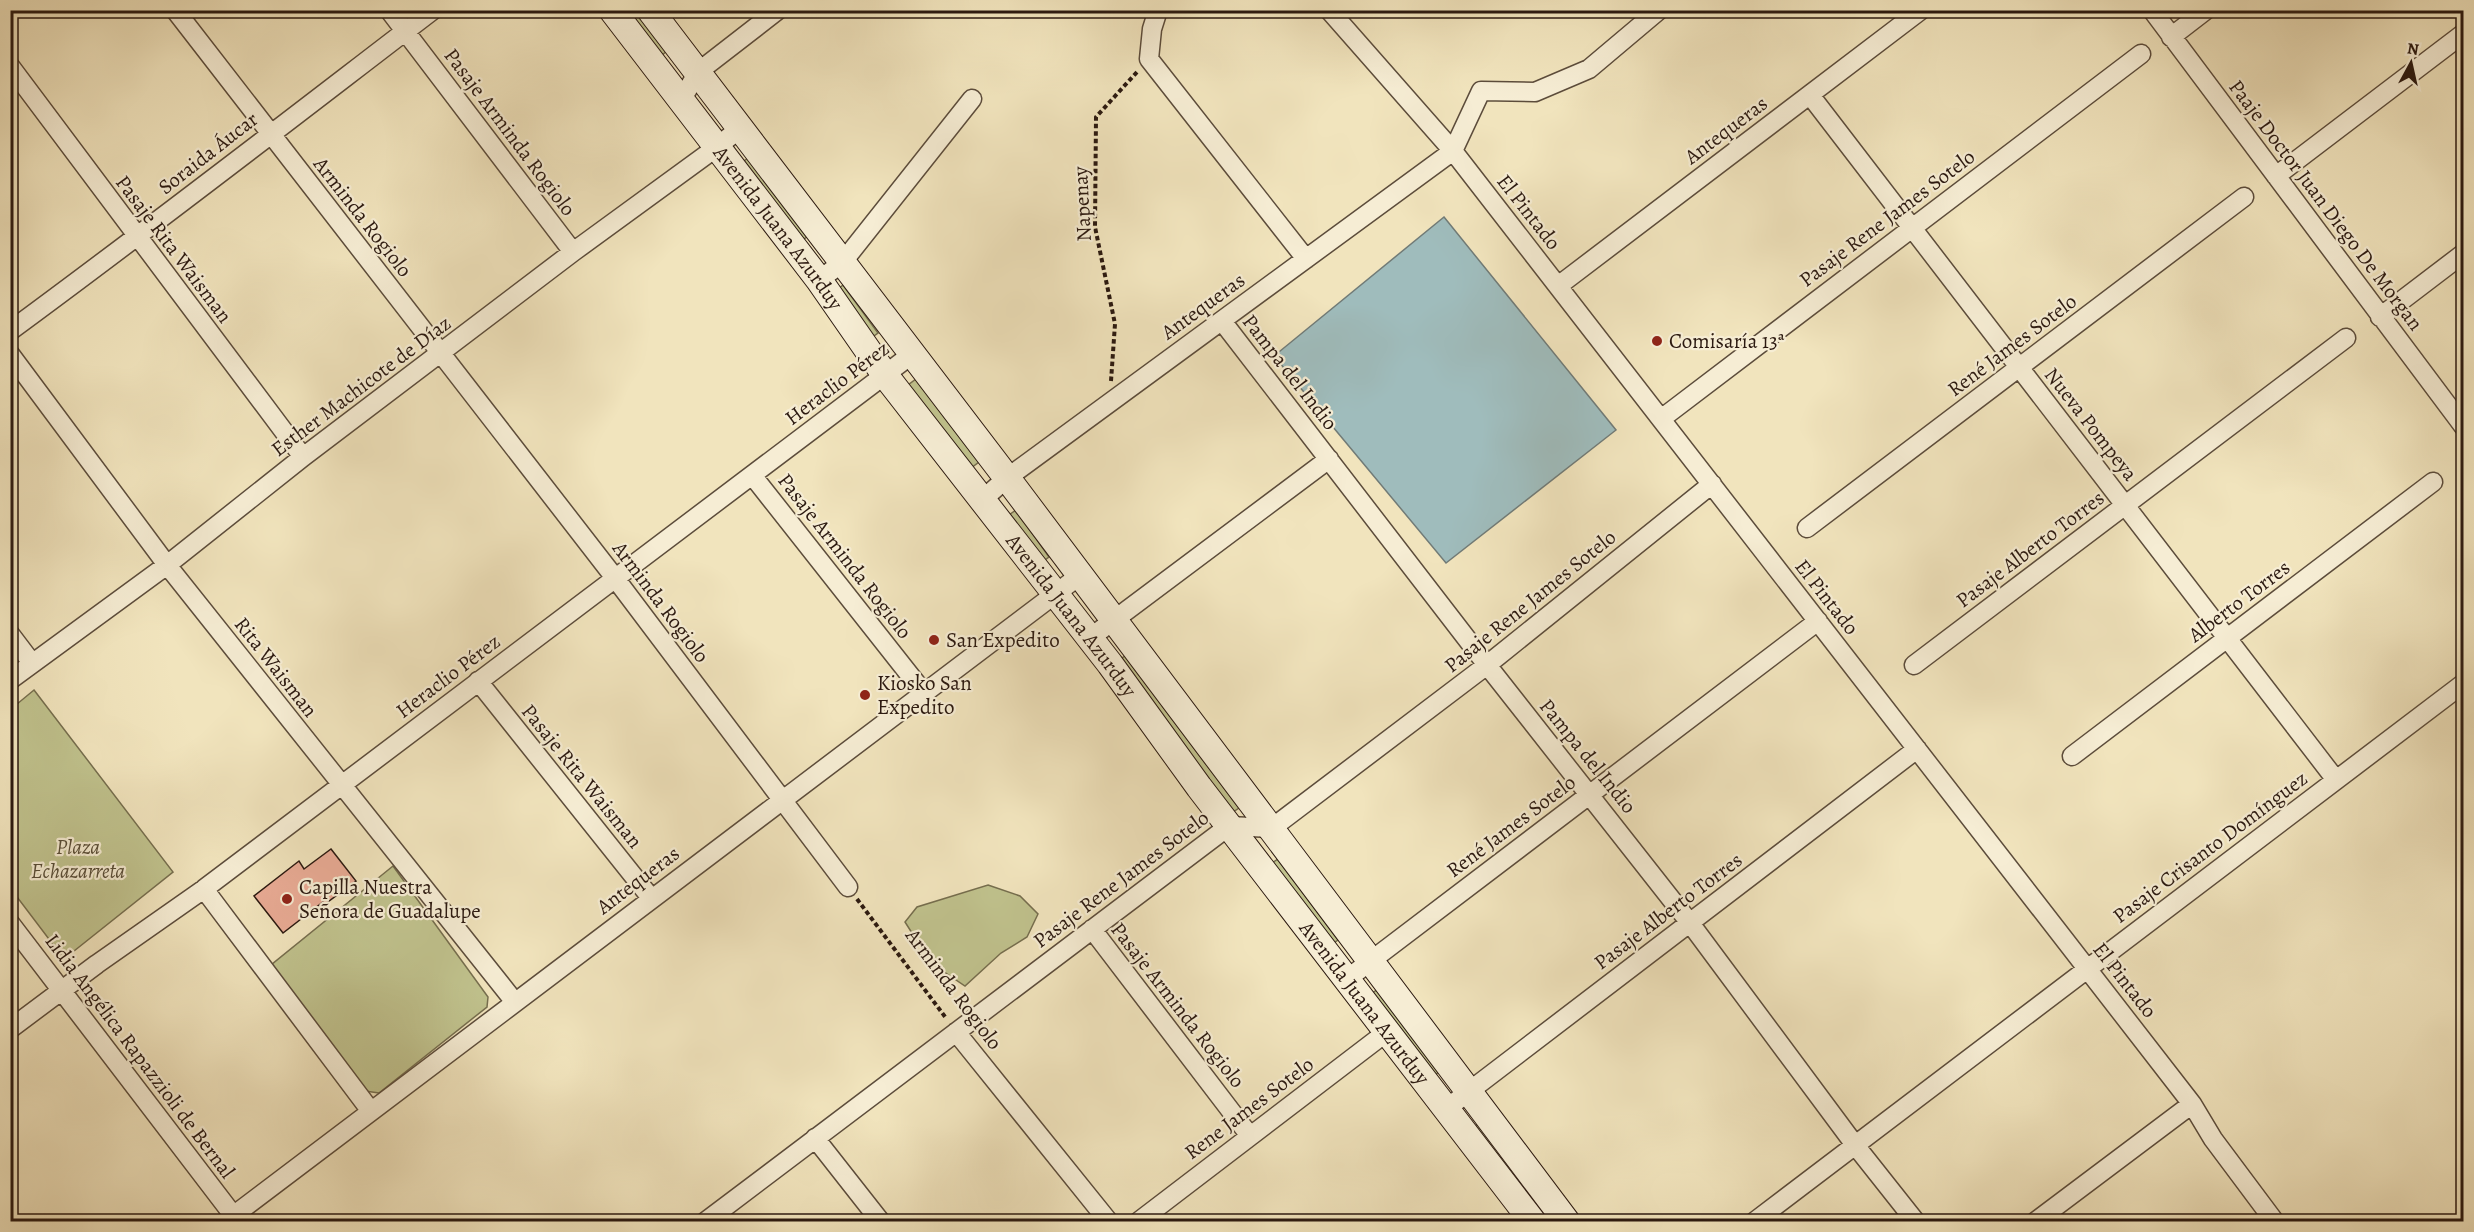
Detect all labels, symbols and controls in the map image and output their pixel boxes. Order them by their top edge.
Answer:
north arrow [2381,33,2441,93]
text: N [2406,37,2421,61]
street label: Pasaje Arminda Rogiolo [438,42,582,222]
street label: Paaje Doctor Juan Diego De Morgan [2222,74,2430,336]
street label: Antequeras [1678,90,1773,171]
street label: Soraida Áucar [152,105,264,201]
street label: Avenida Juana Azurduy [706,139,850,316]
street label: Pasaje Rene James Sotelo [1793,143,1981,293]
street label: Arminda Rogiolo [307,150,419,283]
street label: Napenay [1066,165,1098,242]
street label: El Pintado [1491,168,1567,256]
street label: Pasaje Rita Waisman [109,169,239,329]
street label: Antequeras [1155,266,1251,347]
street label: René James Sotelo [1942,287,2082,403]
street label: Pampa del Indio [1236,308,1344,436]
street label: Esther Machicote de Díaz [265,309,457,463]
place label: Comisaría 13ª [1669,327,1785,355]
marker: Comisaría 13ª [1650,334,1664,348]
street label: Heraclio Pérez [779,335,895,431]
street label: Nueva Pompeya [2038,362,2144,487]
street label: Pasaje Arminda Rogiolo [771,467,919,645]
street label: Pasaje Alberto Torres [1950,484,2110,614]
street label: Pasaje Rene James Sotelo [1438,523,1622,679]
street label: Avenida Juana Azurduy [999,527,1144,703]
street label: Arminda Rogiolo [606,535,716,668]
street label: El Pintado [1789,553,1865,641]
street label: Alberto Torres [2181,553,2296,649]
street label: Rita Waisman [228,611,324,723]
place label: San Expedito [946,626,1060,654]
street label: Heraclio Pérez [390,628,506,724]
marker: San Expedito [927,633,941,647]
place label: Kiosko San Expedito [877,669,972,721]
marker: Kiosko San Expedito [858,688,872,702]
street label: Pampa del Indio [1533,693,1643,819]
street label: Pasaje Rita Waisman [515,698,649,854]
street label: Pasaje Crisanto Domínguez [2107,764,2313,930]
street label: René James Sotelo [1441,768,1581,884]
street label: Pasaje Rene James Sotelo [1027,804,1215,954]
park label: Plaza Echazarreta [31,833,125,885]
street label: Antequeras [590,840,685,921]
street label: Pasaje Alberto Torres [1588,846,1748,976]
place label: Capilla Nuestra Señora de Guadalupe [299,873,481,925]
marker: Capilla Nuestra Señora de Guadalupe [280,892,294,906]
street label: Avenida Juana Azurduy [1292,914,1437,1091]
street label: Pasaje Arminda Rogiolo [1104,916,1252,1094]
street label: Arminda Rogiolo [899,922,1009,1055]
street label: Lidia Angélica Rapazzioli de Bernal [39,928,241,1184]
street label: El Pintado [2087,936,2163,1024]
street label: Rene James Sotelo [1179,1050,1319,1166]

